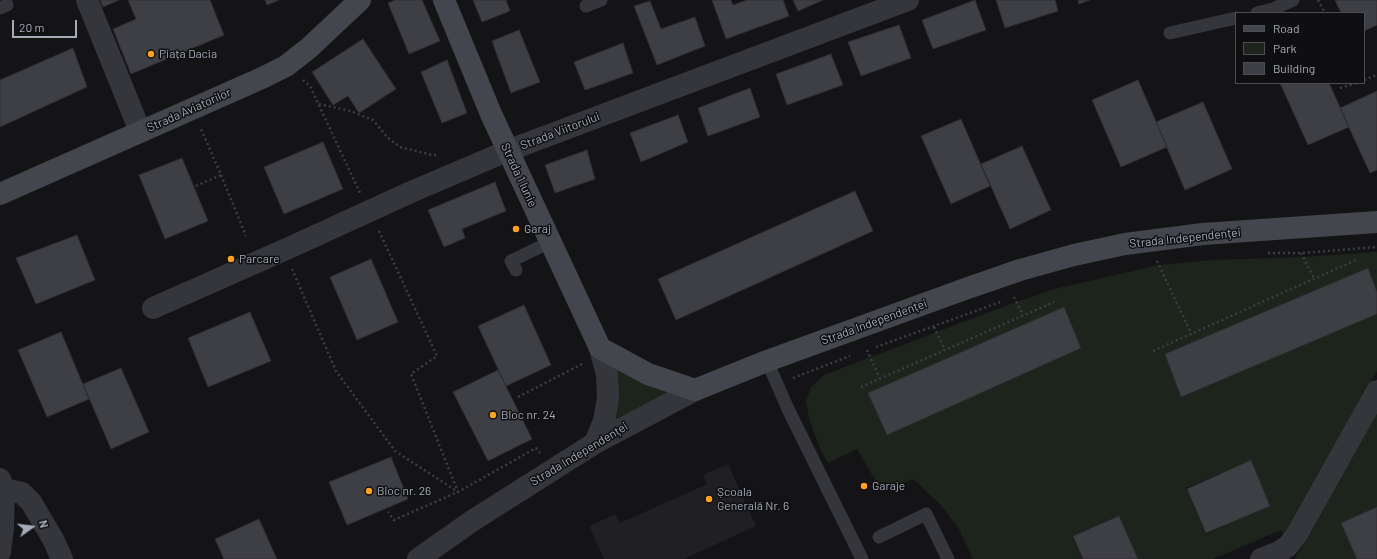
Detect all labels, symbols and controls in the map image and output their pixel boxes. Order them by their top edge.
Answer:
scale bar [14,12,79,38]
legend [1235,12,1365,84]
text: 20 m [19,20,45,34]
text: Road [1273,21,1300,35]
text: Park [1273,41,1297,55]
place label: Piața Dacia [159,47,217,61]
marker: Piața Dacia [146,49,156,59]
text: Building [1273,61,1315,75]
street label: Strada Aviatorilor [145,85,233,135]
street label: Strada Viitorului [518,109,602,153]
street label: Strada 1 Iunie [498,141,540,209]
place label: Garaj [524,222,551,236]
marker: Garaj [511,224,521,234]
street label: Strada Independenței [1129,225,1241,251]
place label: Parcare [239,252,280,266]
marker: Parcare [226,254,236,264]
street label: Strada Independenței [819,296,929,348]
place label: Bloc nr. 24 [501,408,556,422]
marker: Bloc nr. 24 [488,410,498,420]
street label: Strada Independenței [527,419,631,489]
place label: Garaje [872,479,905,493]
marker: Garaje [859,481,869,491]
place label: Bloc nr. 26 [377,484,431,498]
place label: Școala Generală Nr. 6 [717,485,789,513]
marker: Bloc nr. 26 [364,486,374,496]
marker: Școala Generală Nr. 6 [704,494,714,504]
north arrow [12,507,52,547]
text: N [37,519,51,529]

